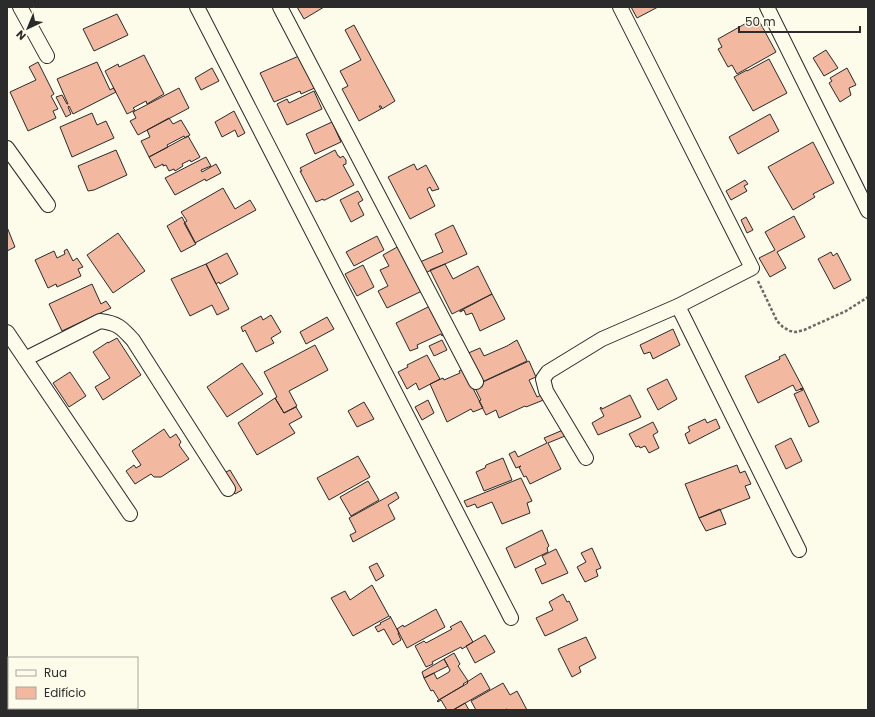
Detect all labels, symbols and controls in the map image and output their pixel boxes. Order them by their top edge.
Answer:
north arrow [8,8,48,48]
scale bar [739,8,860,34]
text: 50 m [745,13,776,30]
text: N [13,27,30,44]
legend [8,657,138,709]
text: Rua [44,664,67,681]
text: Edifício [44,684,86,701]

